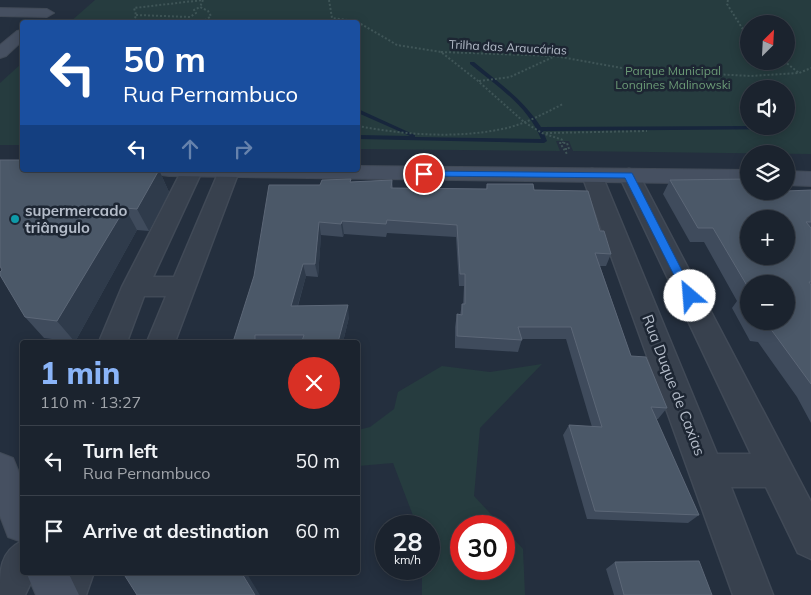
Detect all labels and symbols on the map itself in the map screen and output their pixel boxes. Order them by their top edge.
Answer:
north arrow [740,15,795,70]
street label: Trilha das Araucárias [449,36,567,58]
park label: Parque Municipal Longines Malinowski [615,63,731,92]
pin [403,153,445,195]
place label: supermercado triângulo [25,201,127,237]
marker: supermercado triângulo [9,213,21,225]
position arrow [663,269,715,321]
street label: Rua Duque de Caxias [638,312,710,458]
speed limit sign: 30 [450,515,515,580]

